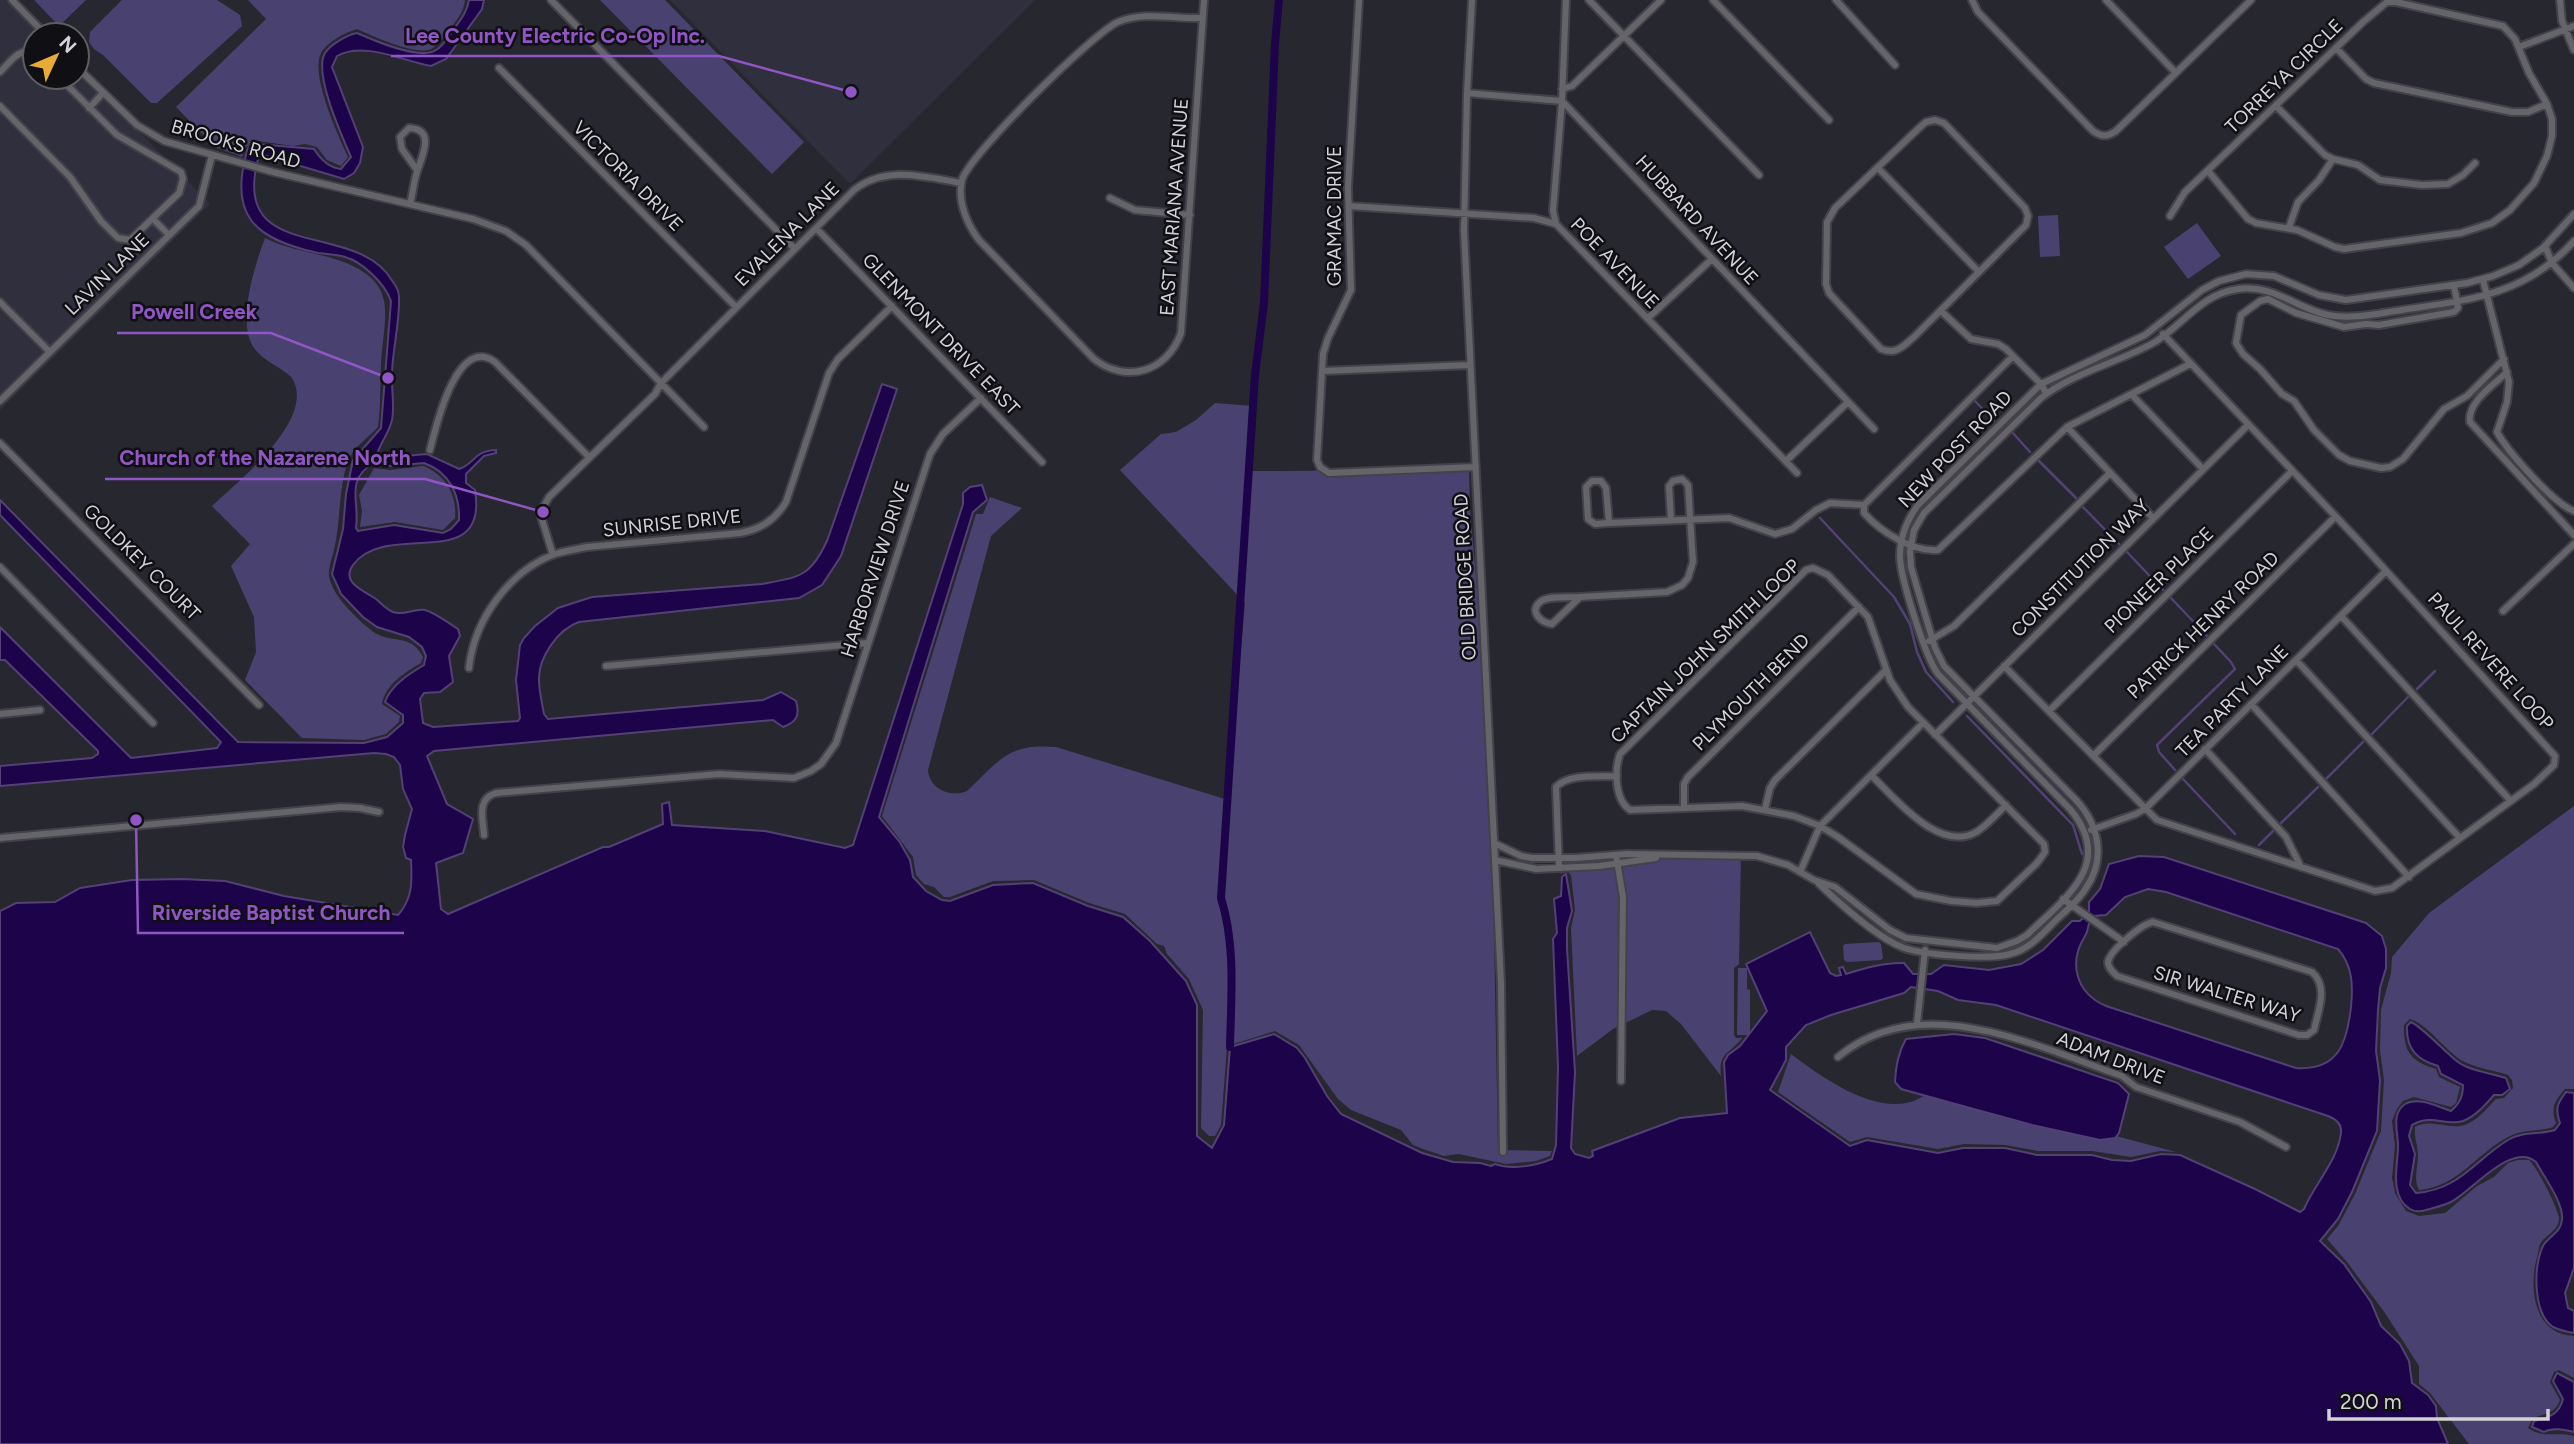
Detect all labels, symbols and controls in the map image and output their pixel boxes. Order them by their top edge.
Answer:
callout: Lee County Electric Co-Op Inc. [391,14,719,56]
street label: TORREYA CIRCLE [2220,14,2348,138]
north arrow [21,21,91,91]
text: Lee County Electric Co-Op Inc. [405,23,705,48]
text: N [54,31,81,58]
street label: EAST MARIANA AVENUE [1155,98,1193,316]
street label: BROOKS ROAD [169,115,303,173]
street label: VICTORIA DRIVE [568,116,688,236]
street label: GRAMAC DRIVE [1323,146,1346,286]
street label: HUBBARD AVENUE [1631,150,1763,290]
street label: EVALENA LANE [730,177,844,291]
street label: POE AVENUE [1566,213,1664,313]
street label: LAVIN LANE [60,228,154,320]
street label: GLENMONT DRIVE EAST [858,248,1025,420]
callout: Powell Creek [117,291,271,333]
text: Powell Creek [131,299,258,324]
street label: NEW POST ROAD [1893,386,2017,512]
callout: Church of the Nazarene North [105,437,425,479]
text: Church of the Nazarene North [119,445,411,470]
street label: HARBORVIEW DRIVE [836,478,914,660]
street label: OLD BRIDGE ROAD [1449,493,1481,661]
street label: CONSTITUTION WAY [2006,494,2154,642]
street label: GOLDKEY COURT [79,499,205,625]
street label: SUNRISE DRIVE [602,504,742,542]
street label: PIONEER PLACE [2100,522,2218,638]
street label: PATRICK HENRY ROAD [2122,547,2284,703]
street label: CAPTAIN JOHN SMITH LOOP [1605,554,1805,748]
street label: PAUL REVERE LOOP [2423,587,2559,735]
street label: PLYMOUTH BEND [1688,629,1814,755]
street label: TEA PARTY LANE [2171,640,2293,762]
callout: Riverside Baptist Church [138,891,404,933]
text: Riverside Baptist Church [152,900,390,925]
street label: SIR WALTER WAY [2151,961,2304,1027]
street label: ADAM DRIVE [2054,1027,2168,1089]
scale bar [2329,1378,2548,1422]
text: 200 m [2340,1389,2402,1414]

